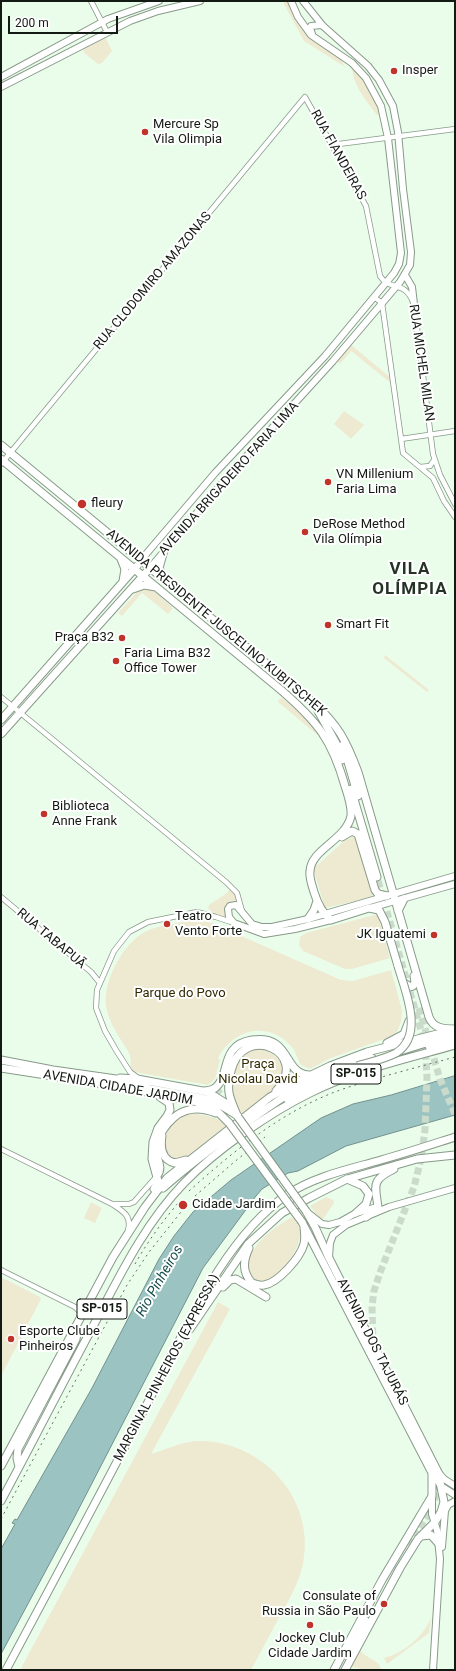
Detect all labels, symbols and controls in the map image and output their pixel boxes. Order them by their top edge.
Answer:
scale bar [10,8,120,34]
text: 200 m [15,16,49,30]
place label: Insper [402,63,438,79]
marker: Insper [389,66,399,76]
street label: RUA FIANDEIRAS [307,107,369,203]
place label: Mercure Sp Vila Olimpia [153,117,222,148]
marker: Mercure Sp Vila Olimpia [140,127,150,137]
street label: RUA CLODOMIRO AMAZONAS [91,209,215,353]
street label: RUA MICHEL MILAN [405,303,437,423]
street label: AVENIDA BRIGADEIRO FARIA LIMA [156,399,302,559]
place label: VN Millenium Faria Lima [336,467,413,498]
marker: VN Millenium Faria Lima [323,477,333,487]
place label: fleury [91,496,123,512]
marker: fleury [76,498,88,510]
place label: DeRose Method Vila Olímpia [313,517,405,548]
street label: AVENIDA PRESIDENTE JUSCELINO KUBITSCHEK [103,526,329,720]
marker: DeRose Method Vila Olímpia [300,527,310,537]
district label: VILA OLÍMPIA [372,560,448,600]
place label: Smart Fit [336,617,389,633]
marker: Smart Fit [323,620,333,630]
place label: Praça B32 [55,630,114,646]
marker: Praça B32 [117,633,127,643]
place label: Faria Lima B32 Office Tower [124,646,210,677]
marker: Faria Lima B32 Office Tower [111,656,121,666]
place label: Biblioteca Anne Frank [52,799,117,830]
marker: Biblioteca Anne Frank [39,809,49,819]
street label: RUA TABAPUÃ [13,906,89,972]
place label: Teatro Vento Forte [175,909,242,940]
marker: Teatro Vento Forte [162,919,172,929]
place label: JK Iguatemi [357,927,426,943]
marker: JK Iguatemi [429,930,439,940]
park label: Parque do Povo [134,986,226,1002]
park label: Praça Nicolau David [218,1057,298,1088]
road number: SP-015 [331,1064,381,1084]
street label: AVENIDA CIDADE JARDIM [42,1067,194,1109]
place label: Cidade Jardim [192,1197,276,1213]
marker: Cidade Jardim [177,1199,189,1211]
water label: Rio Pinheiros [133,1242,187,1320]
street label: MARGINAL PINHEIROS (EXPRESSA) [111,1272,223,1464]
street label: AVENIDA DOS TAJURÁS [333,1276,411,1408]
road number: SP-015 [77,1299,127,1319]
place label: Esporte Clube Pinheiros [19,1324,100,1355]
marker: Esporte Clube Pinheiros [6,1334,16,1344]
place label: Consulate of Russia in São Paulo [262,1589,376,1620]
marker: Consulate of Russia in São Paulo [379,1599,389,1609]
marker: Jockey Club Cidade Jardim [305,1620,315,1630]
place label: Jockey Club Cidade Jardim [268,1631,352,1662]

